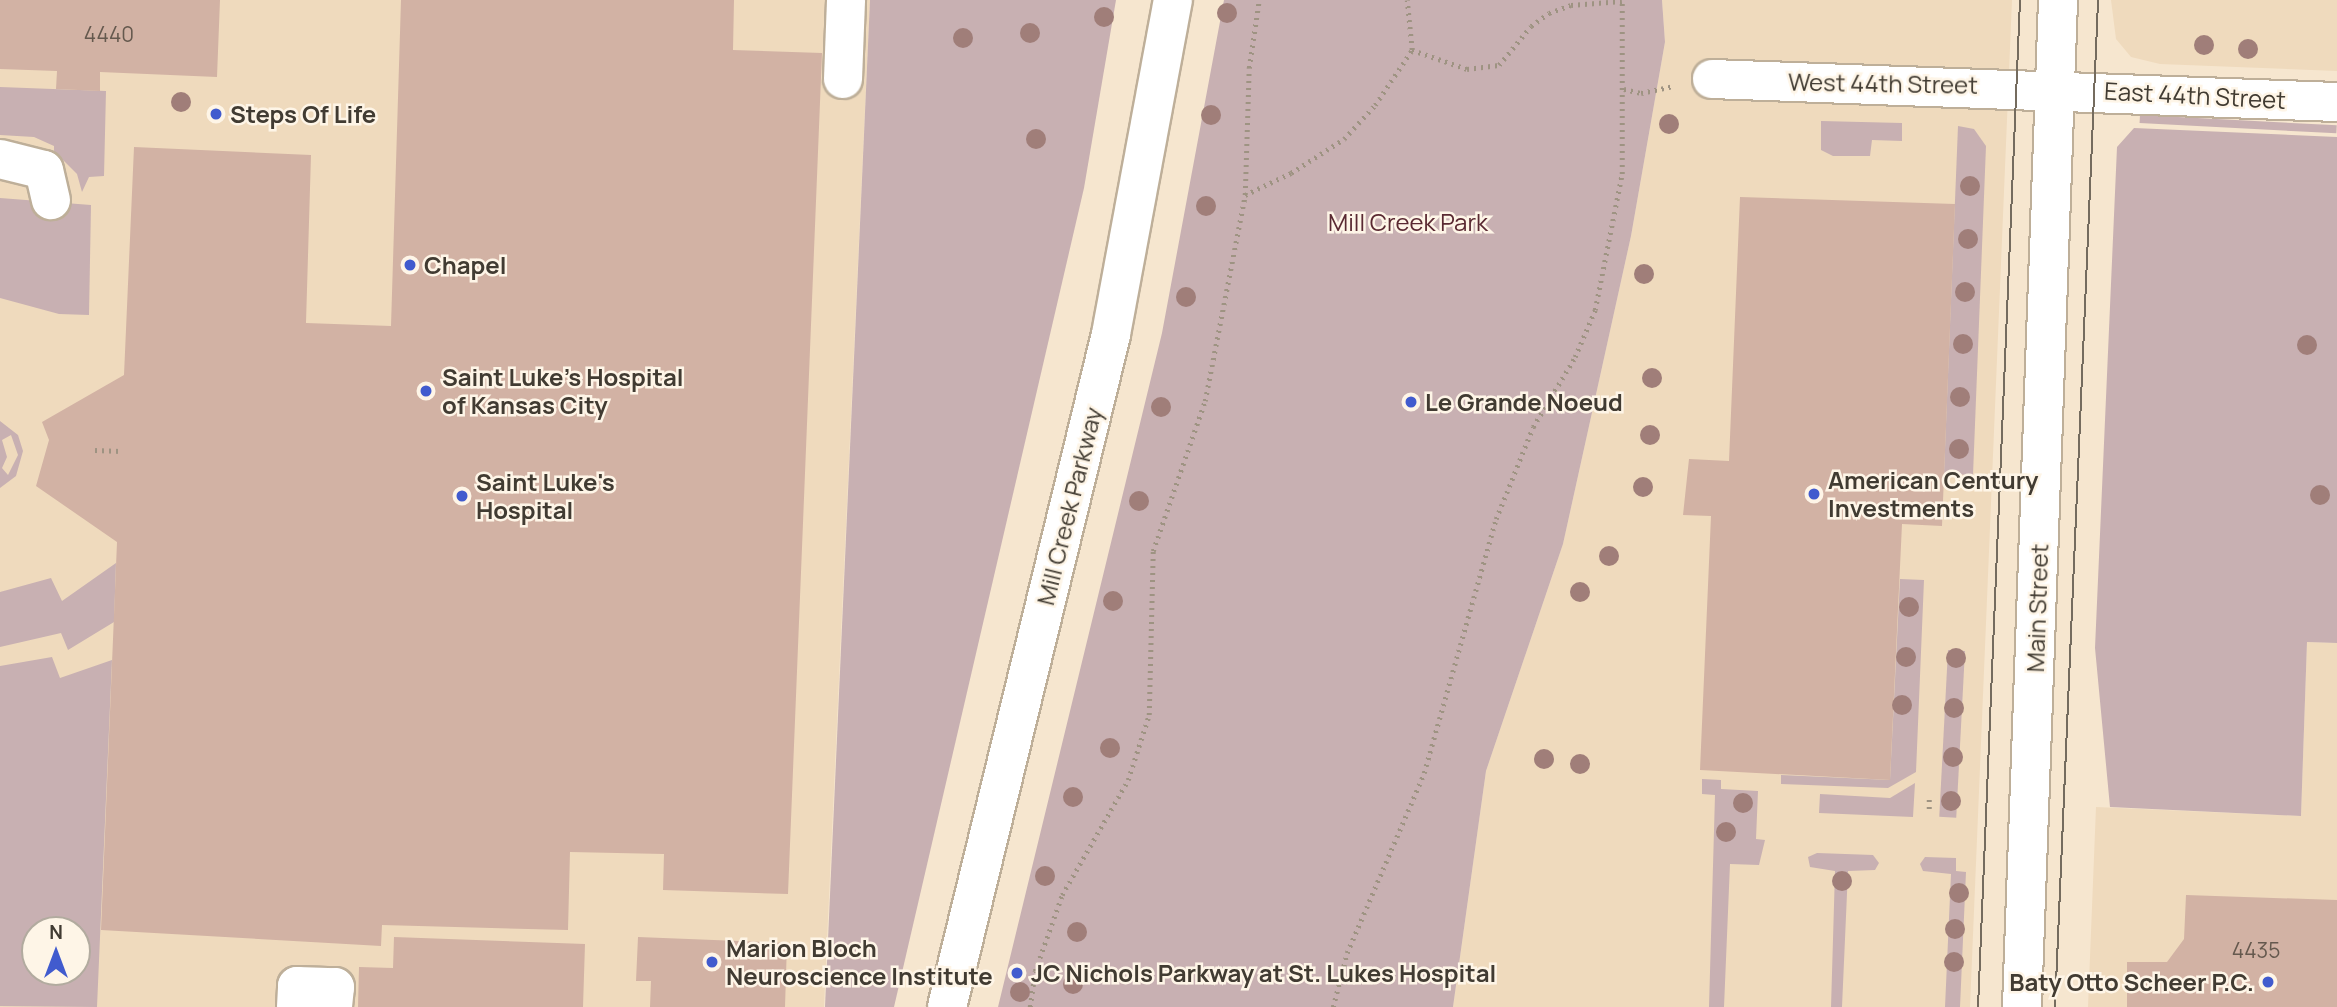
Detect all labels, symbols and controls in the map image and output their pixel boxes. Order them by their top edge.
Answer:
house number: 4440 [84,21,134,47]
street label: West 44th Street [1788,67,1978,99]
street label: East 44th Street [2104,76,2286,114]
place label: Steps Of Life [230,100,376,128]
marker: Steps Of Life [208,106,224,122]
park label: Mill Creek Park [1328,208,1488,236]
place label: Chapel [424,251,507,279]
marker: Chapel [402,257,418,273]
place label: Saint Luke's Hospital of Kansas City [442,363,683,419]
marker: Saint Luke's Hospital of Kansas City [416,381,436,401]
place label: Le Grande Noeud [1425,388,1623,416]
marker: Le Grande Noeud [1403,394,1419,410]
street label: Mill Creek Parkway [1030,404,1108,608]
place label: American Century Investments [1828,466,2038,522]
place label: Saint Luke's Hospital [476,468,615,524]
marker: American Century Investments [1806,486,1822,502]
marker: Saint Luke's Hospital [454,488,470,504]
street label: Main Street [2020,543,2054,673]
north arrow [21,916,91,986]
text: N [49,919,63,945]
place label: Marion Bloch Neuroscience Institute [726,934,993,990]
house number: 4435 [2232,937,2280,963]
marker: Marion Bloch Neuroscience Institute [704,954,720,970]
place label: JC Nichols Parkway at St. Lukes Hospital [1031,959,1496,987]
marker: JC Nichols Parkway at St. Lukes Hospital [1009,965,1025,981]
place label: Baty Otto Scheer P.C. [2009,968,2254,996]
marker: Baty Otto Scheer P.C. [2260,974,2276,990]

